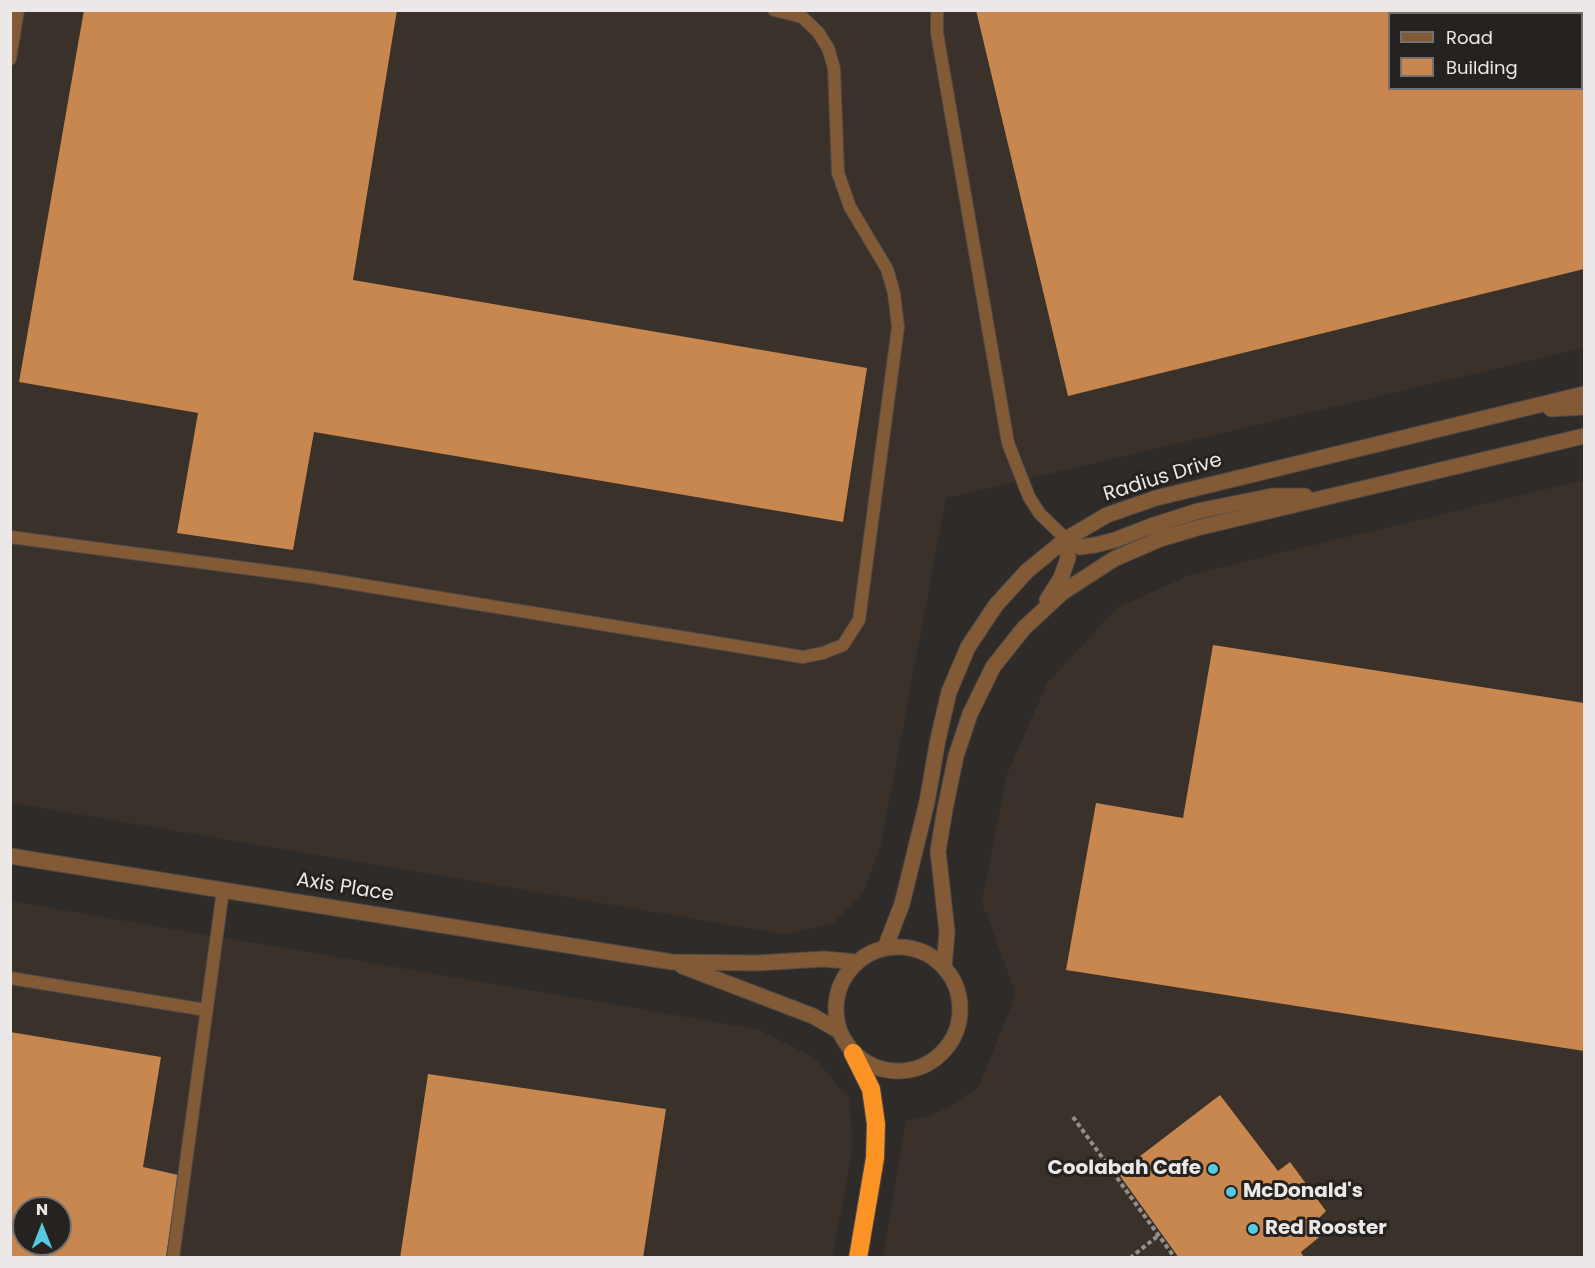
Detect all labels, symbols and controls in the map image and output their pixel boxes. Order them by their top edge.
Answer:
legend [1388,12,1583,90]
text: Road [1446,25,1493,50]
text: Building [1446,55,1518,80]
street label: Radius Drive [1101,449,1225,507]
street label: Axis Place [295,868,395,908]
place label: Coolabah Cafe [1048,1157,1201,1181]
marker: Coolabah Cafe [1206,1162,1220,1176]
place label: McDonald's [1243,1180,1363,1204]
marker: McDonald's [1224,1185,1238,1199]
north arrow [12,1196,72,1256]
text: N [36,1198,48,1221]
place label: Red Rooster [1265,1217,1387,1241]
marker: Red Rooster [1246,1222,1260,1236]

